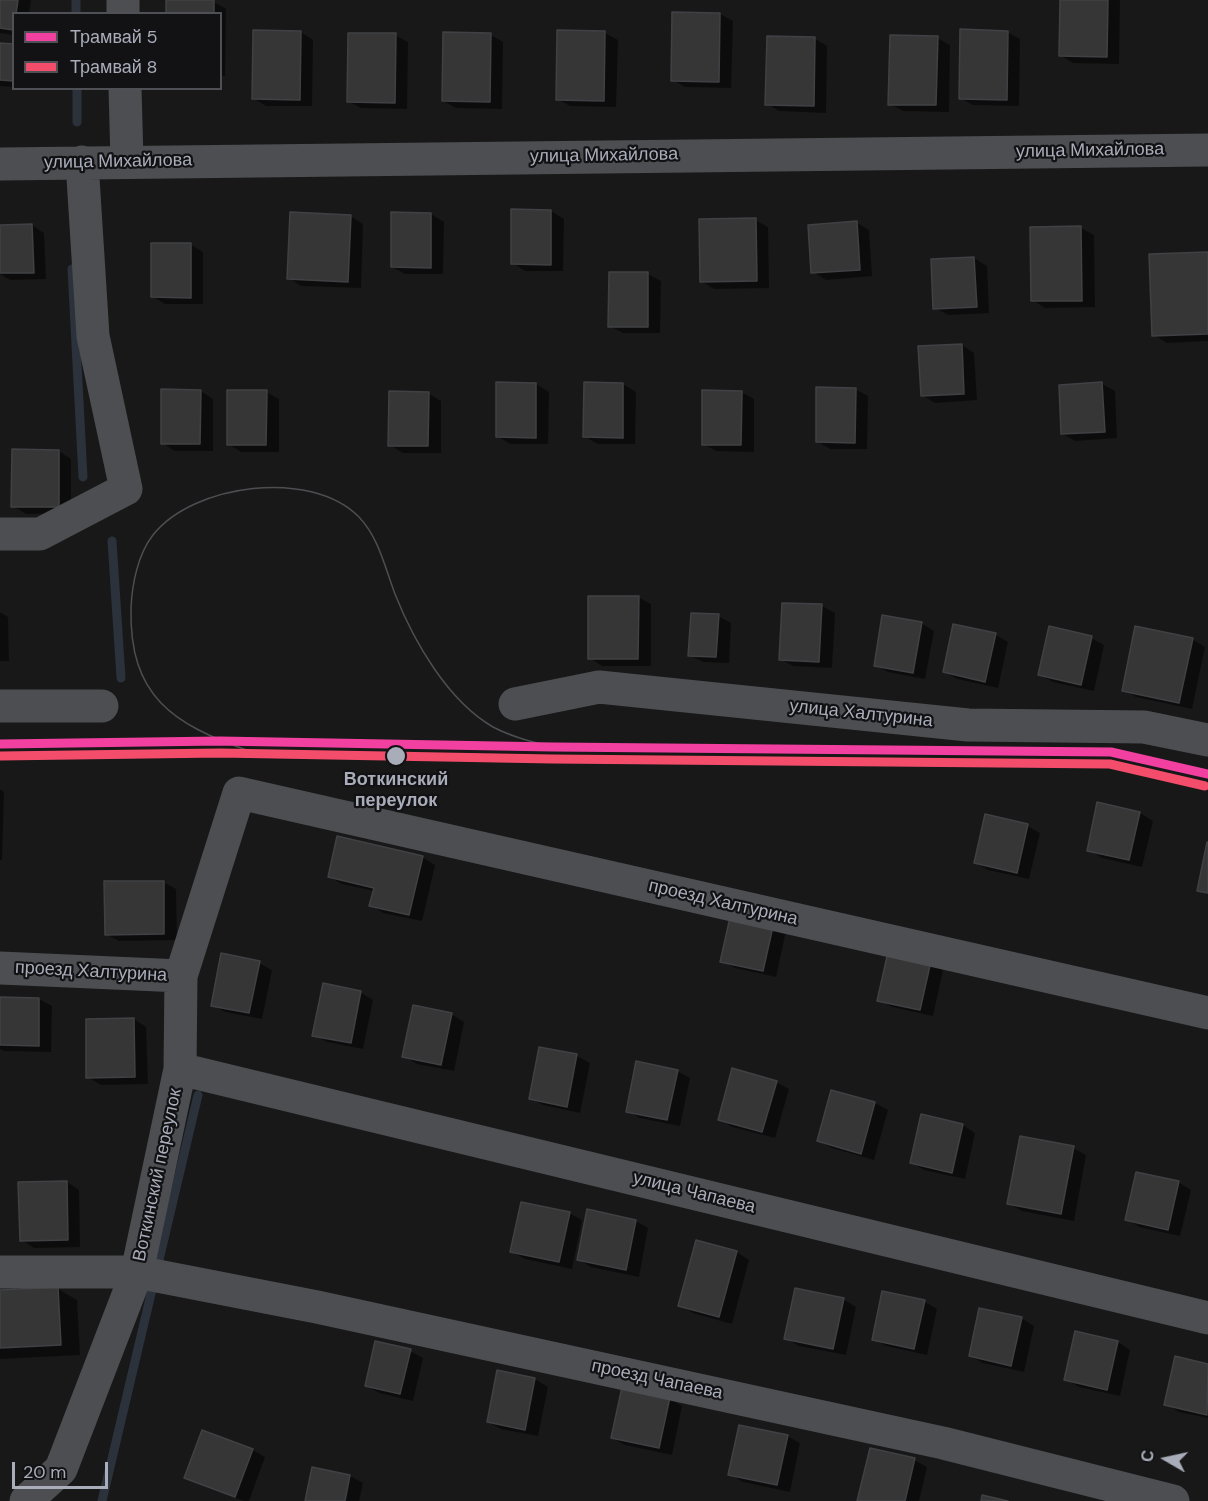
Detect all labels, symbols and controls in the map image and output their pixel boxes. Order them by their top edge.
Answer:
legend [12,12,222,90]
text: Трамвай 5 [70,25,158,49]
text: Трамвай 8 [70,55,158,79]
street label: улица Михайлова [1016,139,1164,163]
street label: улица Михайлова [530,144,678,168]
street label: улица Михайлова [44,150,192,174]
street label: улица Халтурина [788,696,934,732]
marker: Воткинский переулок [385,745,407,767]
place label: Воткинский переулок [344,769,448,812]
street label: проезд Халтурина [646,875,800,931]
street label: проезд Халтурина [14,957,168,987]
street label: Воткинский переулок [129,1087,187,1263]
street label: улица Чапаева [631,1167,757,1219]
street label: проезд Чапаева [589,1356,725,1404]
north arrow [1136,1429,1196,1489]
text: С [1136,1449,1159,1463]
scale bar [15,1450,111,1488]
text: 20 m [23,1460,66,1484]

